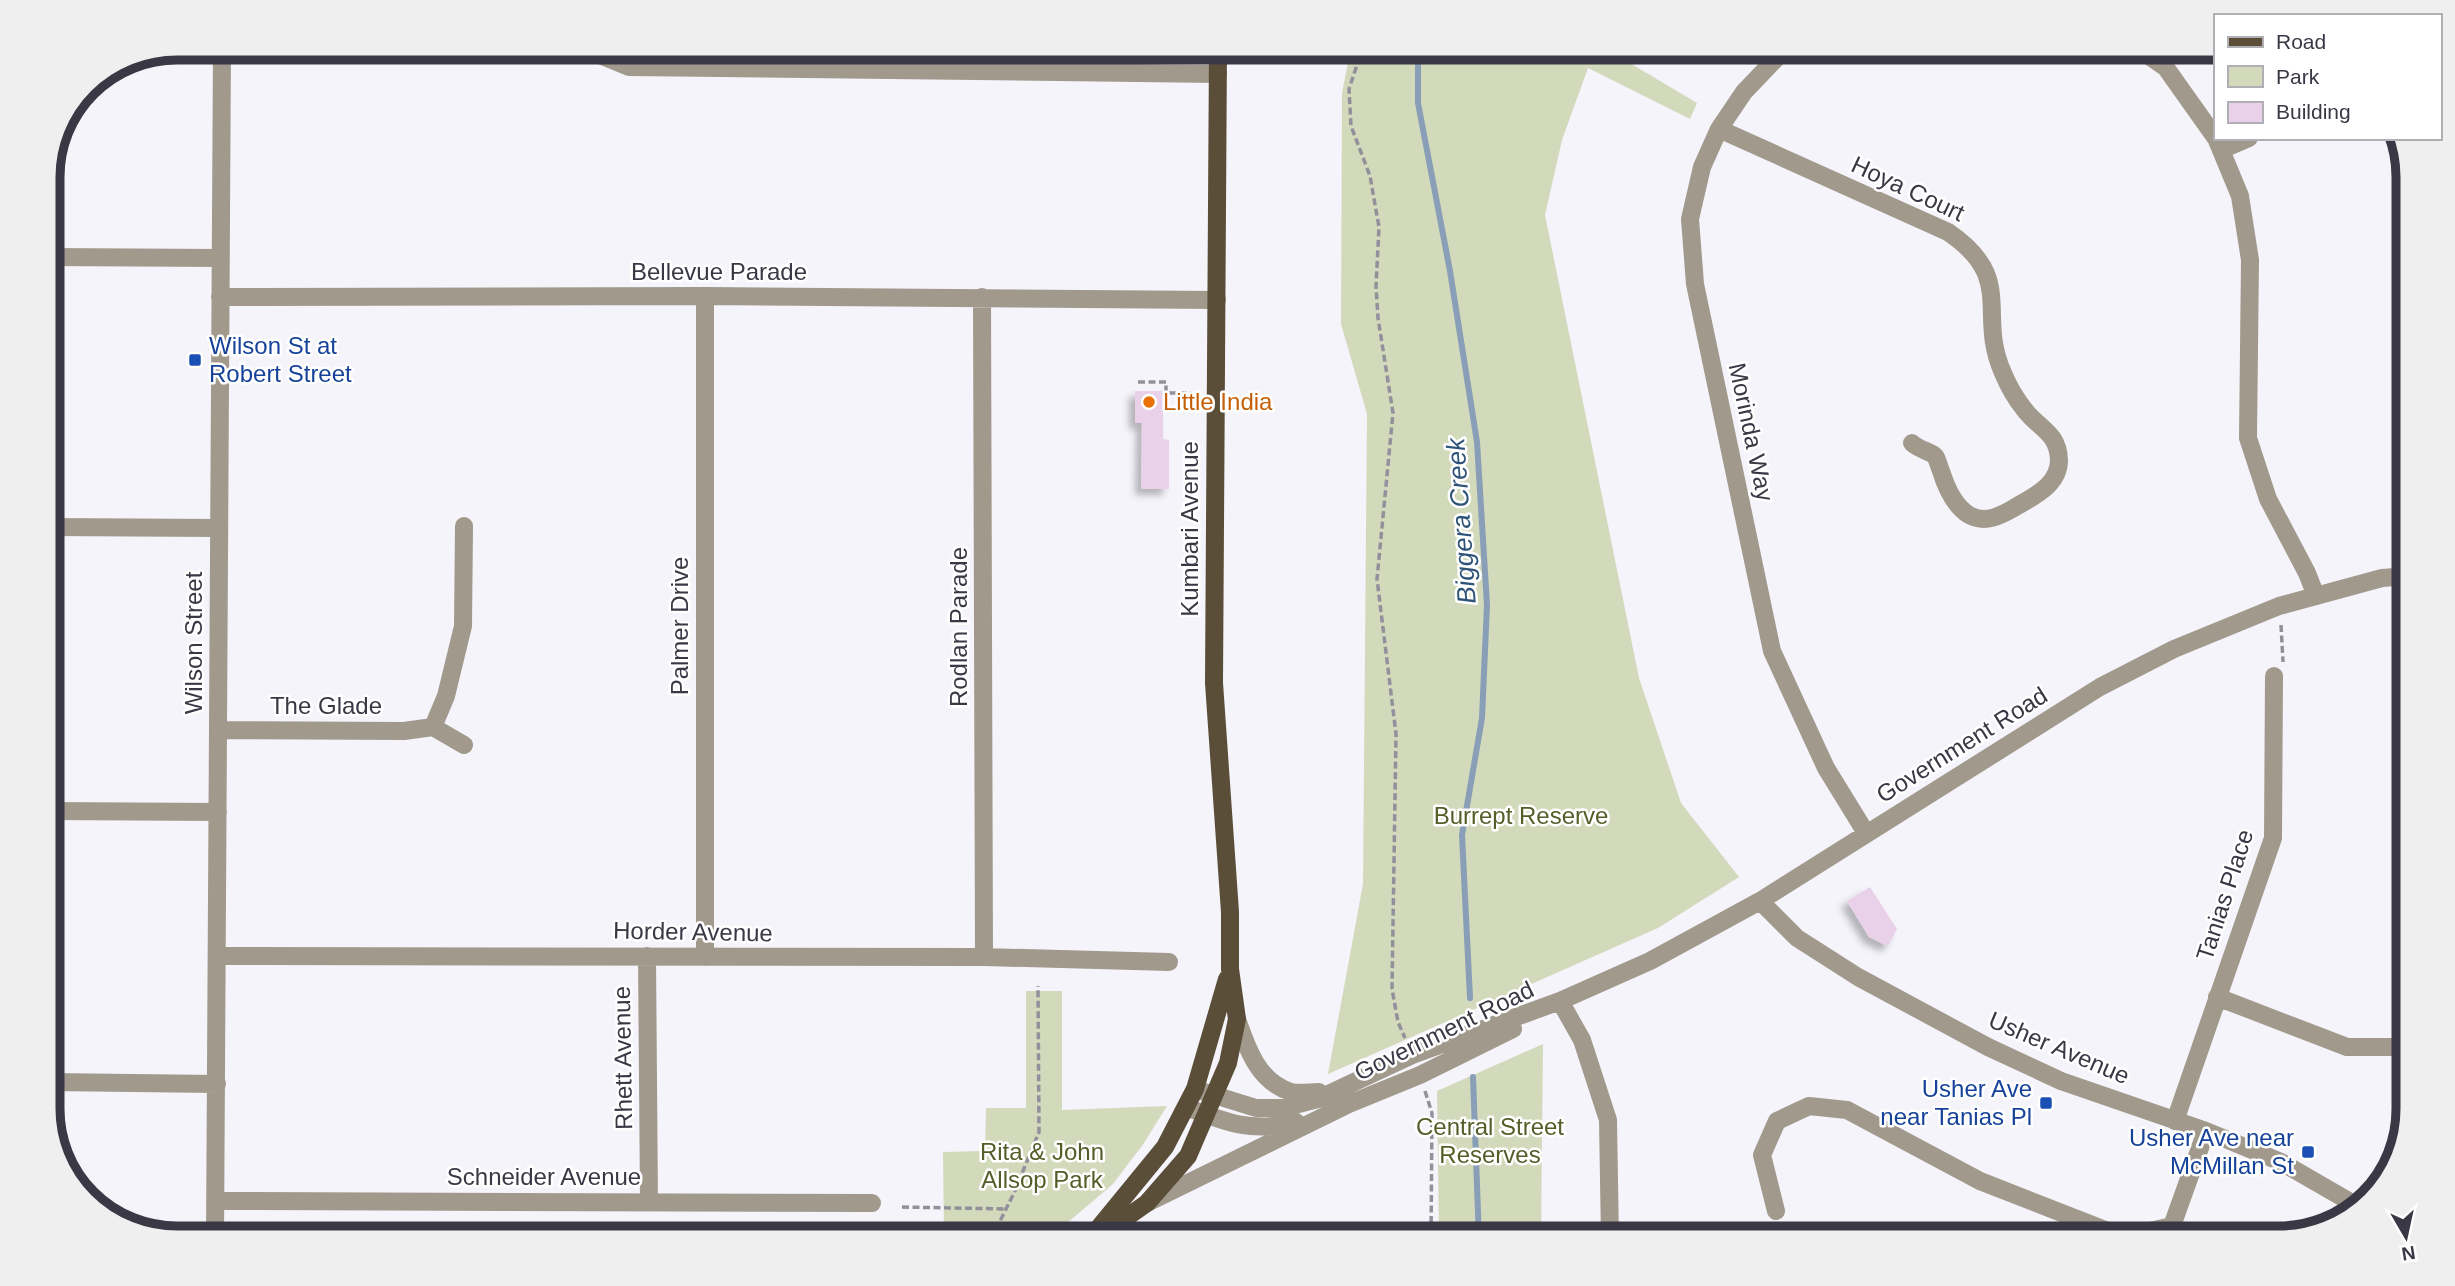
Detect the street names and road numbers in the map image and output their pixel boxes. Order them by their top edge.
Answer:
street label: Hoya Court [1847,151,1969,227]
street label: Bellevue Parade [631,258,807,285]
street label: Morinda Way [1724,360,1779,503]
street label: Kumbari Avenue [1176,441,1203,617]
street label: Rodlan Parade [945,547,972,707]
street label: Palmer Drive [666,557,693,695]
street label: Wilson Street [180,571,207,714]
street label: Government Road [1871,681,2052,808]
street label: The Glade [270,692,382,719]
street label: Tanias Place [2191,826,2258,964]
street label: Horder Avenue [613,917,773,946]
street label: Government Road [1350,975,1538,1086]
street label: Rhett Avenue [608,986,637,1130]
street label: Usher Avenue [1985,1006,2134,1089]
street label: Schneider Avenue [447,1163,641,1190]

